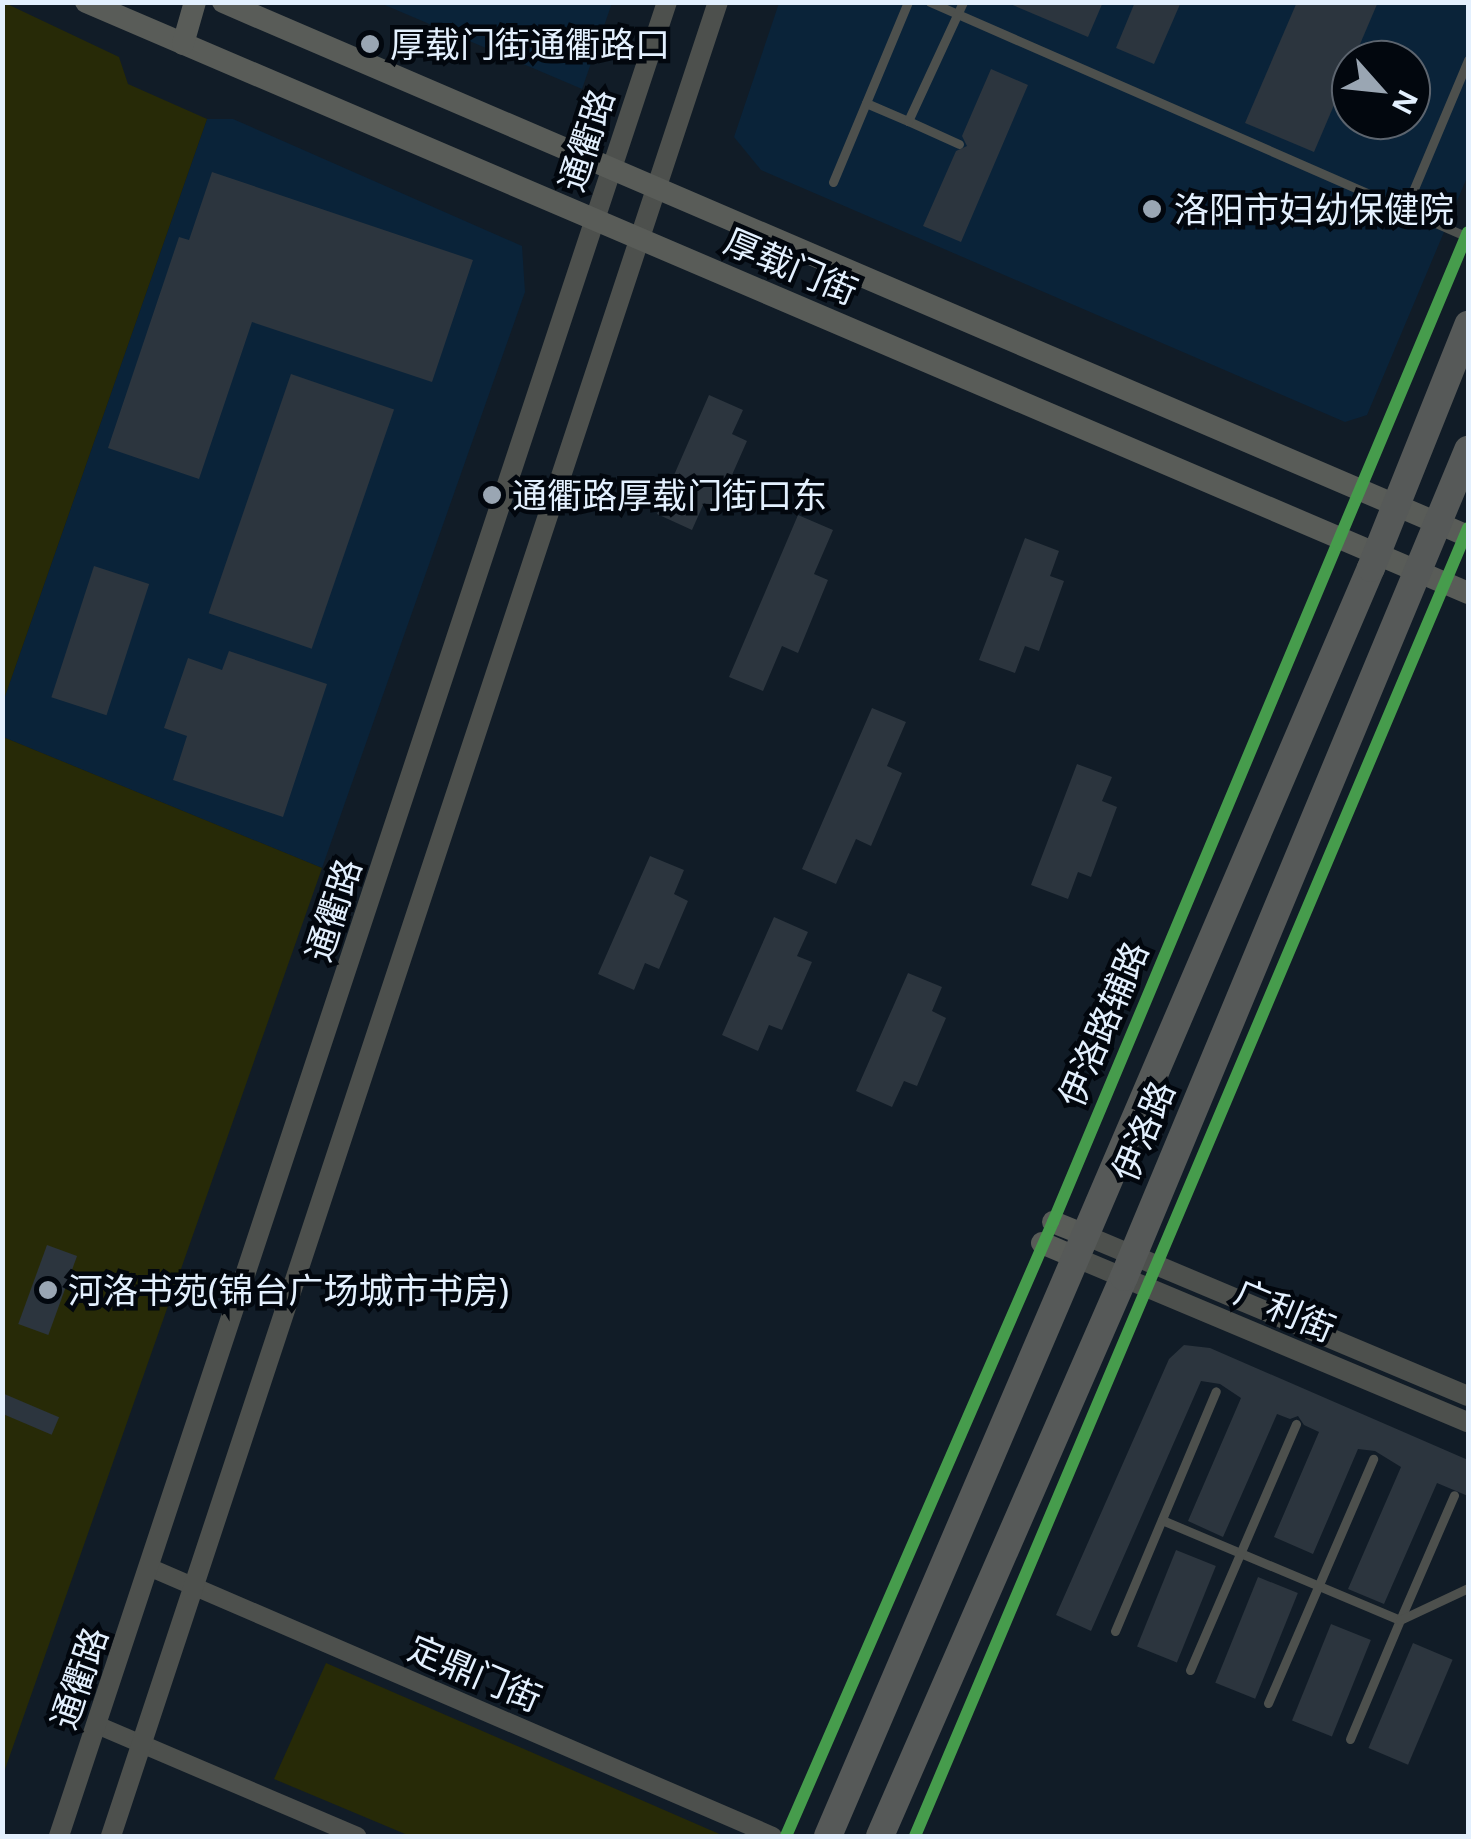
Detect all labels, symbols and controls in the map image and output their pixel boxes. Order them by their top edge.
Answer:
place label: 厚载门街通衢路口 [390,23,670,65]
marker: 厚载门街通衢路口 [359,33,381,55]
north arrow [1331,40,1431,140]
street label: 通衢路 [550,84,622,196]
text: N [1384,84,1428,121]
place label: 洛阳市妇幼保健院 [1174,188,1454,230]
marker: 洛阳市妇幼保健院 [1139,196,1165,222]
street label: 厚载门街 [718,219,864,313]
place label: 通衢路厚载门街口东 [512,474,827,516]
marker: 通衢路厚载门街口东 [481,484,503,506]
street label: 通衢路 [297,854,369,966]
street label: 伊洛路辅路 [1049,935,1157,1113]
street label: 伊洛路 [1103,1074,1183,1188]
place label: 河洛书苑(锦台广场城市书房) [68,1269,509,1311]
street label: 广利街 [1228,1270,1342,1350]
marker: 河洛书苑(锦台广场城市书房) [37,1279,59,1301]
street label: 通衢路 [42,1622,116,1734]
street label: 定鼎门街 [402,1626,548,1720]

